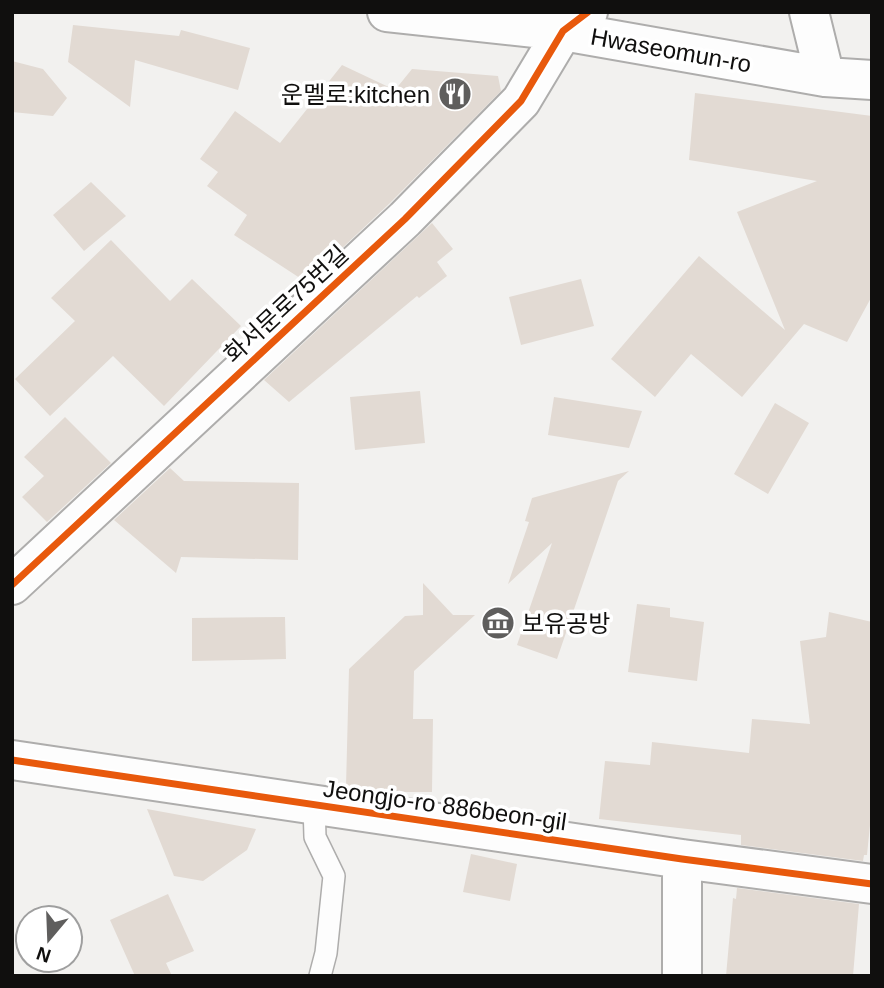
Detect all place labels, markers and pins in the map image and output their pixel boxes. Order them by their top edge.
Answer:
restaurant icon: 운멜로:kitchen [436,75,474,113]
place label: 운멜로:kitchen [281,81,430,108]
museum icon: 보유공방 [479,604,517,642]
place label: 보유공방 [522,610,610,637]

